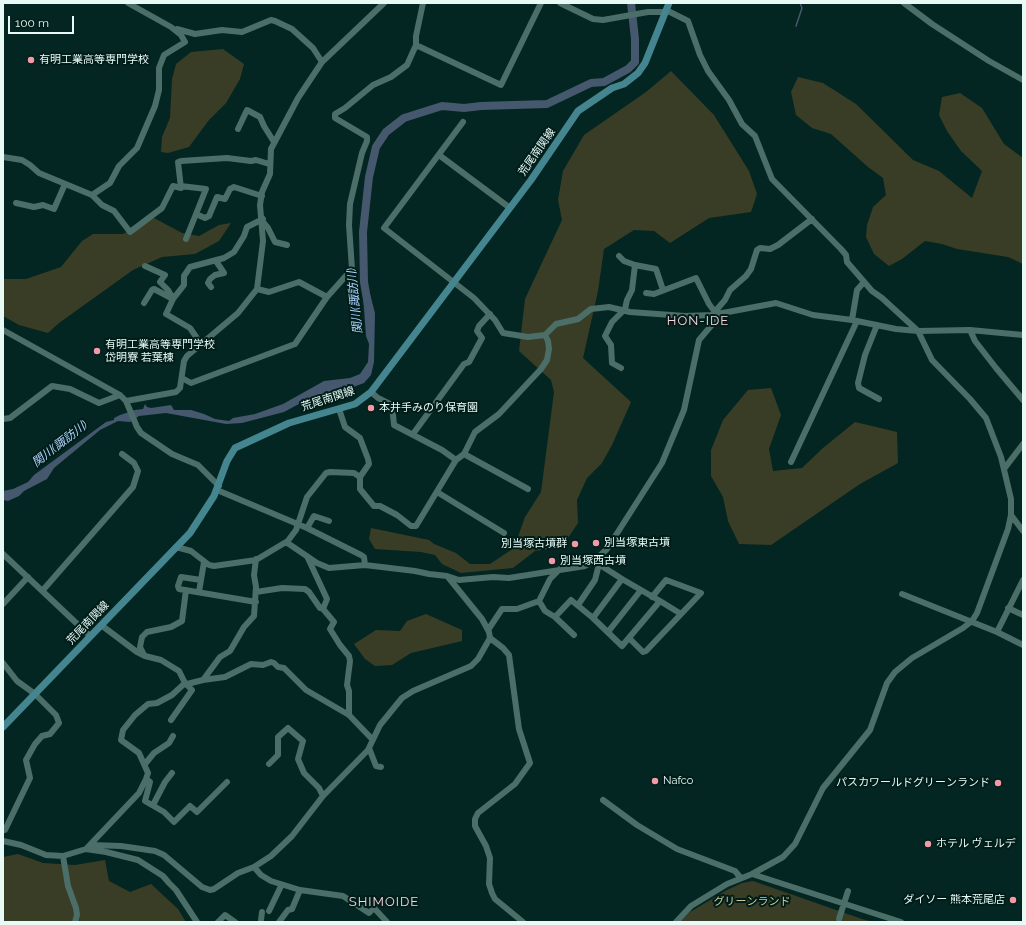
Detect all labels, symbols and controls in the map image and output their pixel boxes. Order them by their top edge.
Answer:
scale bar [10,8,76,34]
text: 100 m [15,16,49,30]
place label: 有明工業高等専門学校 [39,53,149,67]
marker: 有明工業高等専門学校 [26,55,36,65]
street label: 荒尾南関線 [516,126,558,178]
water label: 関川(諏訪川) [344,267,366,335]
district label: HON-IDE [667,313,729,329]
place label: 有明工業高等専門学校 岱明寮 若葉棟 [105,338,215,364]
marker: 有明工業高等専門学校 岱明寮 若葉棟 [92,346,102,356]
street label: 荒尾南関線 [300,384,356,414]
place label: 本井手みのり保育園 [379,401,478,415]
marker: 本井手みのり保育園 [366,403,376,413]
water label: 関川(諏訪川) [29,418,91,470]
place label: 別当塚東古墳 [604,536,670,550]
place label: 別当塚古墳群 [501,537,567,551]
marker: 別当塚東古墳 [591,538,601,548]
marker: 別当塚古墳群 [570,539,580,549]
place label: 別当塚西古墳 [560,554,626,568]
marker: 別当塚西古墳 [547,556,557,566]
street label: 荒尾南関線 [64,599,112,647]
place label: Nafco [663,774,693,788]
marker: Nafco [650,776,660,786]
place label: パスカワールドグリーンランド [836,776,990,790]
marker: パスカワールドグリーンランド [993,778,1003,788]
place label: ホテル ヴェルデ [936,837,1016,851]
marker: ホテル ヴェルデ [923,839,933,849]
place label: ダイソー 熊本荒尾店 [903,893,1005,907]
district label: SHIMOIDE [349,894,419,910]
park label: グリーンランド [714,895,790,909]
marker: ダイソー 熊本荒尾店 [1008,895,1018,905]

